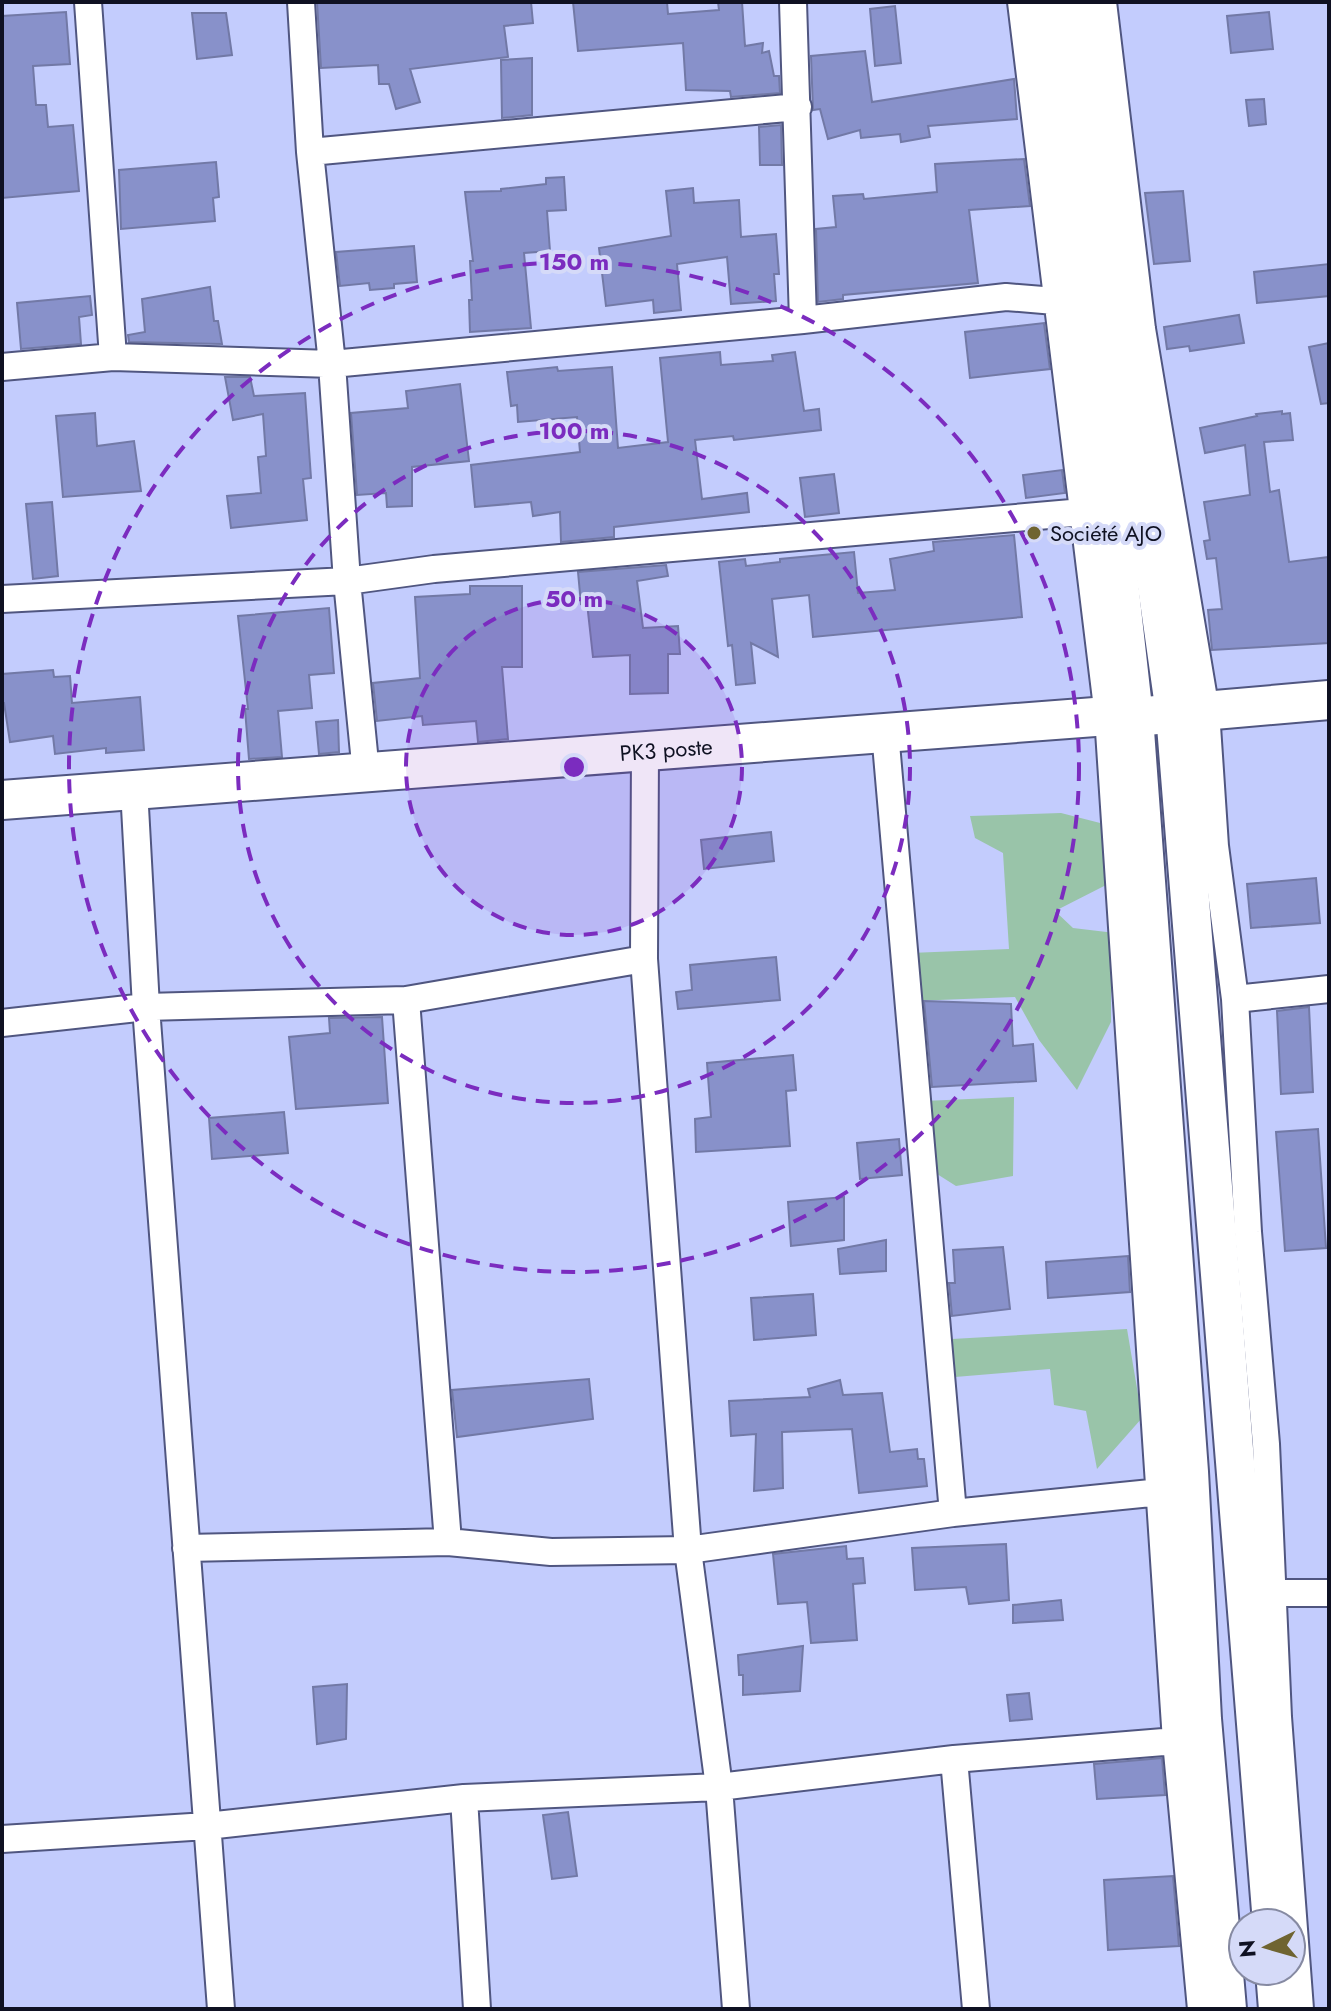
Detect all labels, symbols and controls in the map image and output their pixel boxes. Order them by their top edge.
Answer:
text: 150 m [539,244,609,279]
text: 100 m [539,413,609,448]
place label: Société AJO [1050,517,1162,549]
marker: Société AJO [1025,524,1043,542]
text: 50 m [545,581,603,616]
street label: PK3 poste [618,730,714,769]
centre of rings [560,753,588,781]
north arrow [1227,1907,1307,1987]
text: N [1230,1939,1264,1959]

